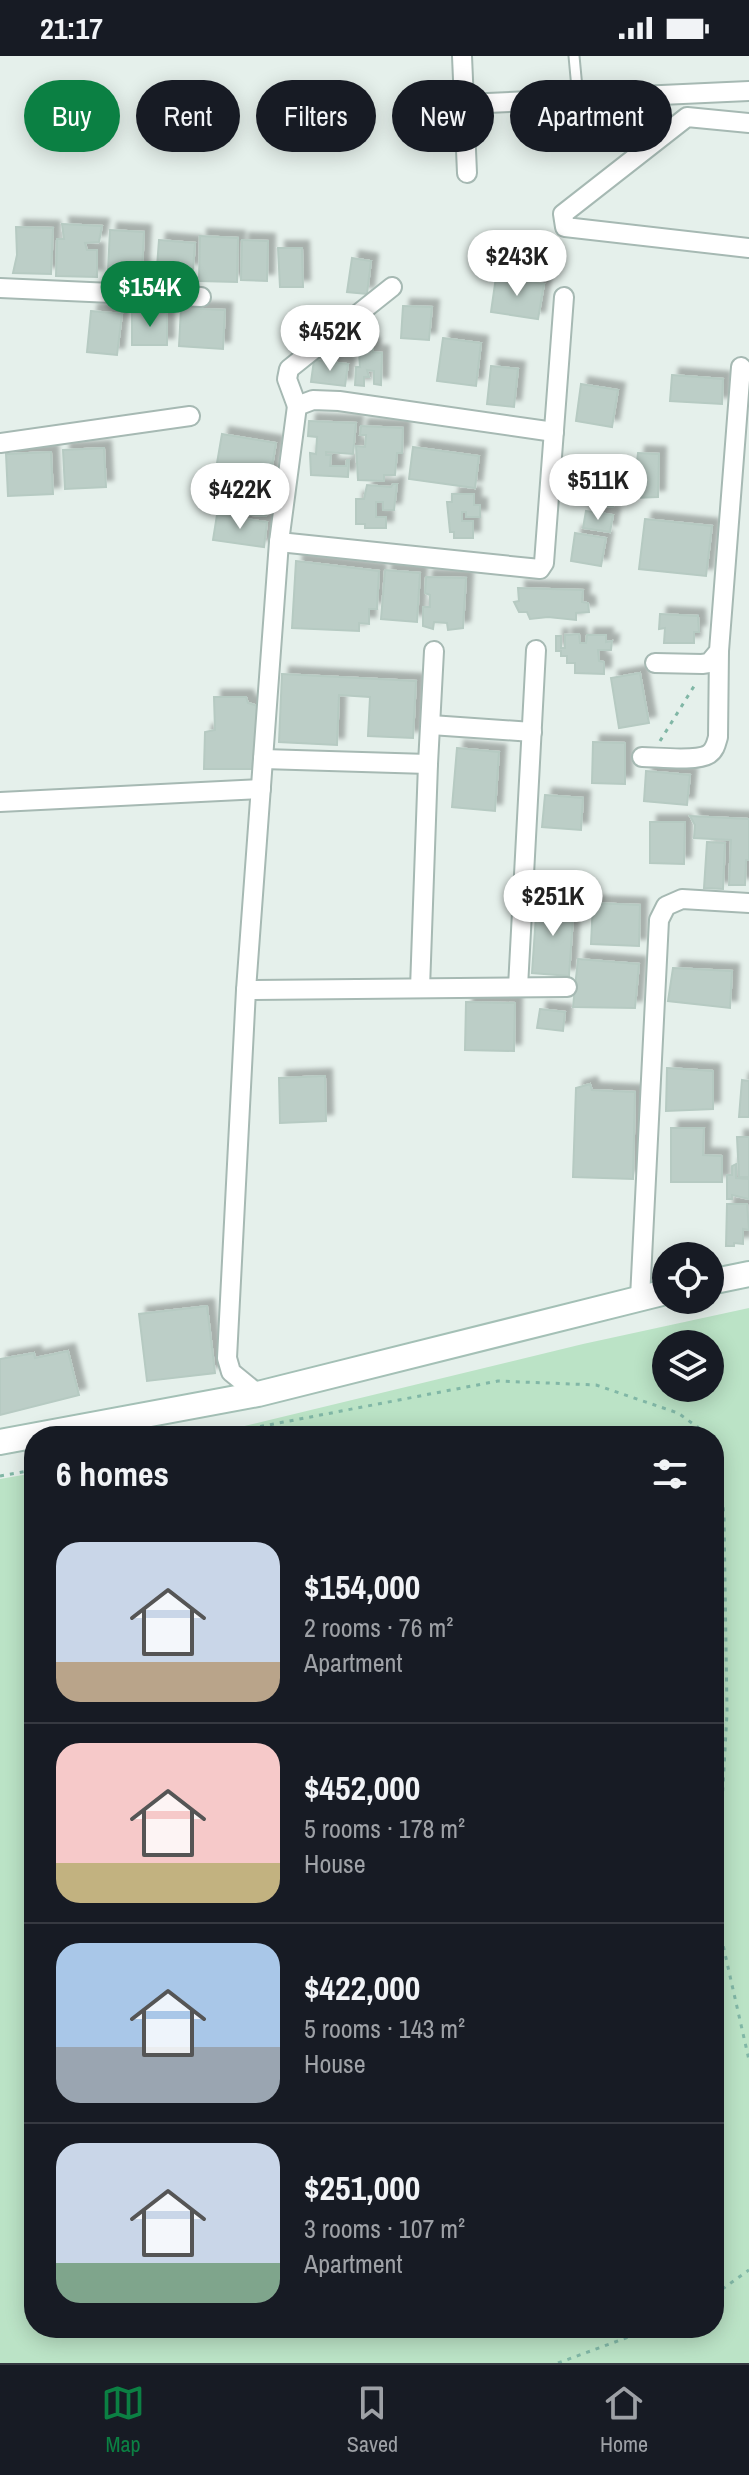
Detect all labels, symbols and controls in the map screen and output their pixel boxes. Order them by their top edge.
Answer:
text: 21:17 [40,8,103,48]
chip: Buy [24,80,120,152]
chip: Rent [136,80,240,152]
chip: Filters [256,80,376,152]
chip: New [392,80,494,152]
chip: Apartment [510,80,672,152]
pin: $243K [461,230,573,298]
text: $243K [486,238,548,273]
pin: $154K [94,261,206,329]
text: $154K [119,269,181,304]
pin: $452K [274,305,386,373]
text: $452K [299,313,361,348]
pin: $511K [542,454,654,522]
text: $511K [567,462,629,497]
pin: $422K [184,463,296,531]
text: $422K [209,471,271,506]
pin: $251K [497,870,609,938]
text: $251K [522,878,584,913]
map controls [652,1242,724,1402]
button: locate [652,1242,724,1314]
button: layers [652,1330,724,1402]
text: 6 homes [56,1451,169,1497]
icon: filters [648,1452,692,1496]
text: $154,000 [304,1564,420,1610]
icon: home [120,1574,216,1670]
text: 2 rooms · 76 m² [304,1610,453,1645]
text: Apartment [304,1645,402,1680]
text: $452,000 [304,1765,420,1811]
icon: home [120,1775,216,1871]
text: 5 rooms · 178 m² [304,1811,465,1846]
text: House [304,1846,366,1881]
text: $422,000 [304,1965,420,2011]
icon: home [120,1975,216,2071]
text: 5 rooms · 143 m² [304,2011,465,2046]
text: House [304,2046,366,2081]
text: $251,000 [304,2165,420,2211]
icon: home [120,2175,216,2271]
text: 3 rooms · 107 m² [304,2211,465,2246]
text: Apartment [304,2246,402,2281]
tab: Map [101,2381,145,2459]
tab: Saved [347,2381,398,2459]
tab: Home [600,2381,648,2459]

